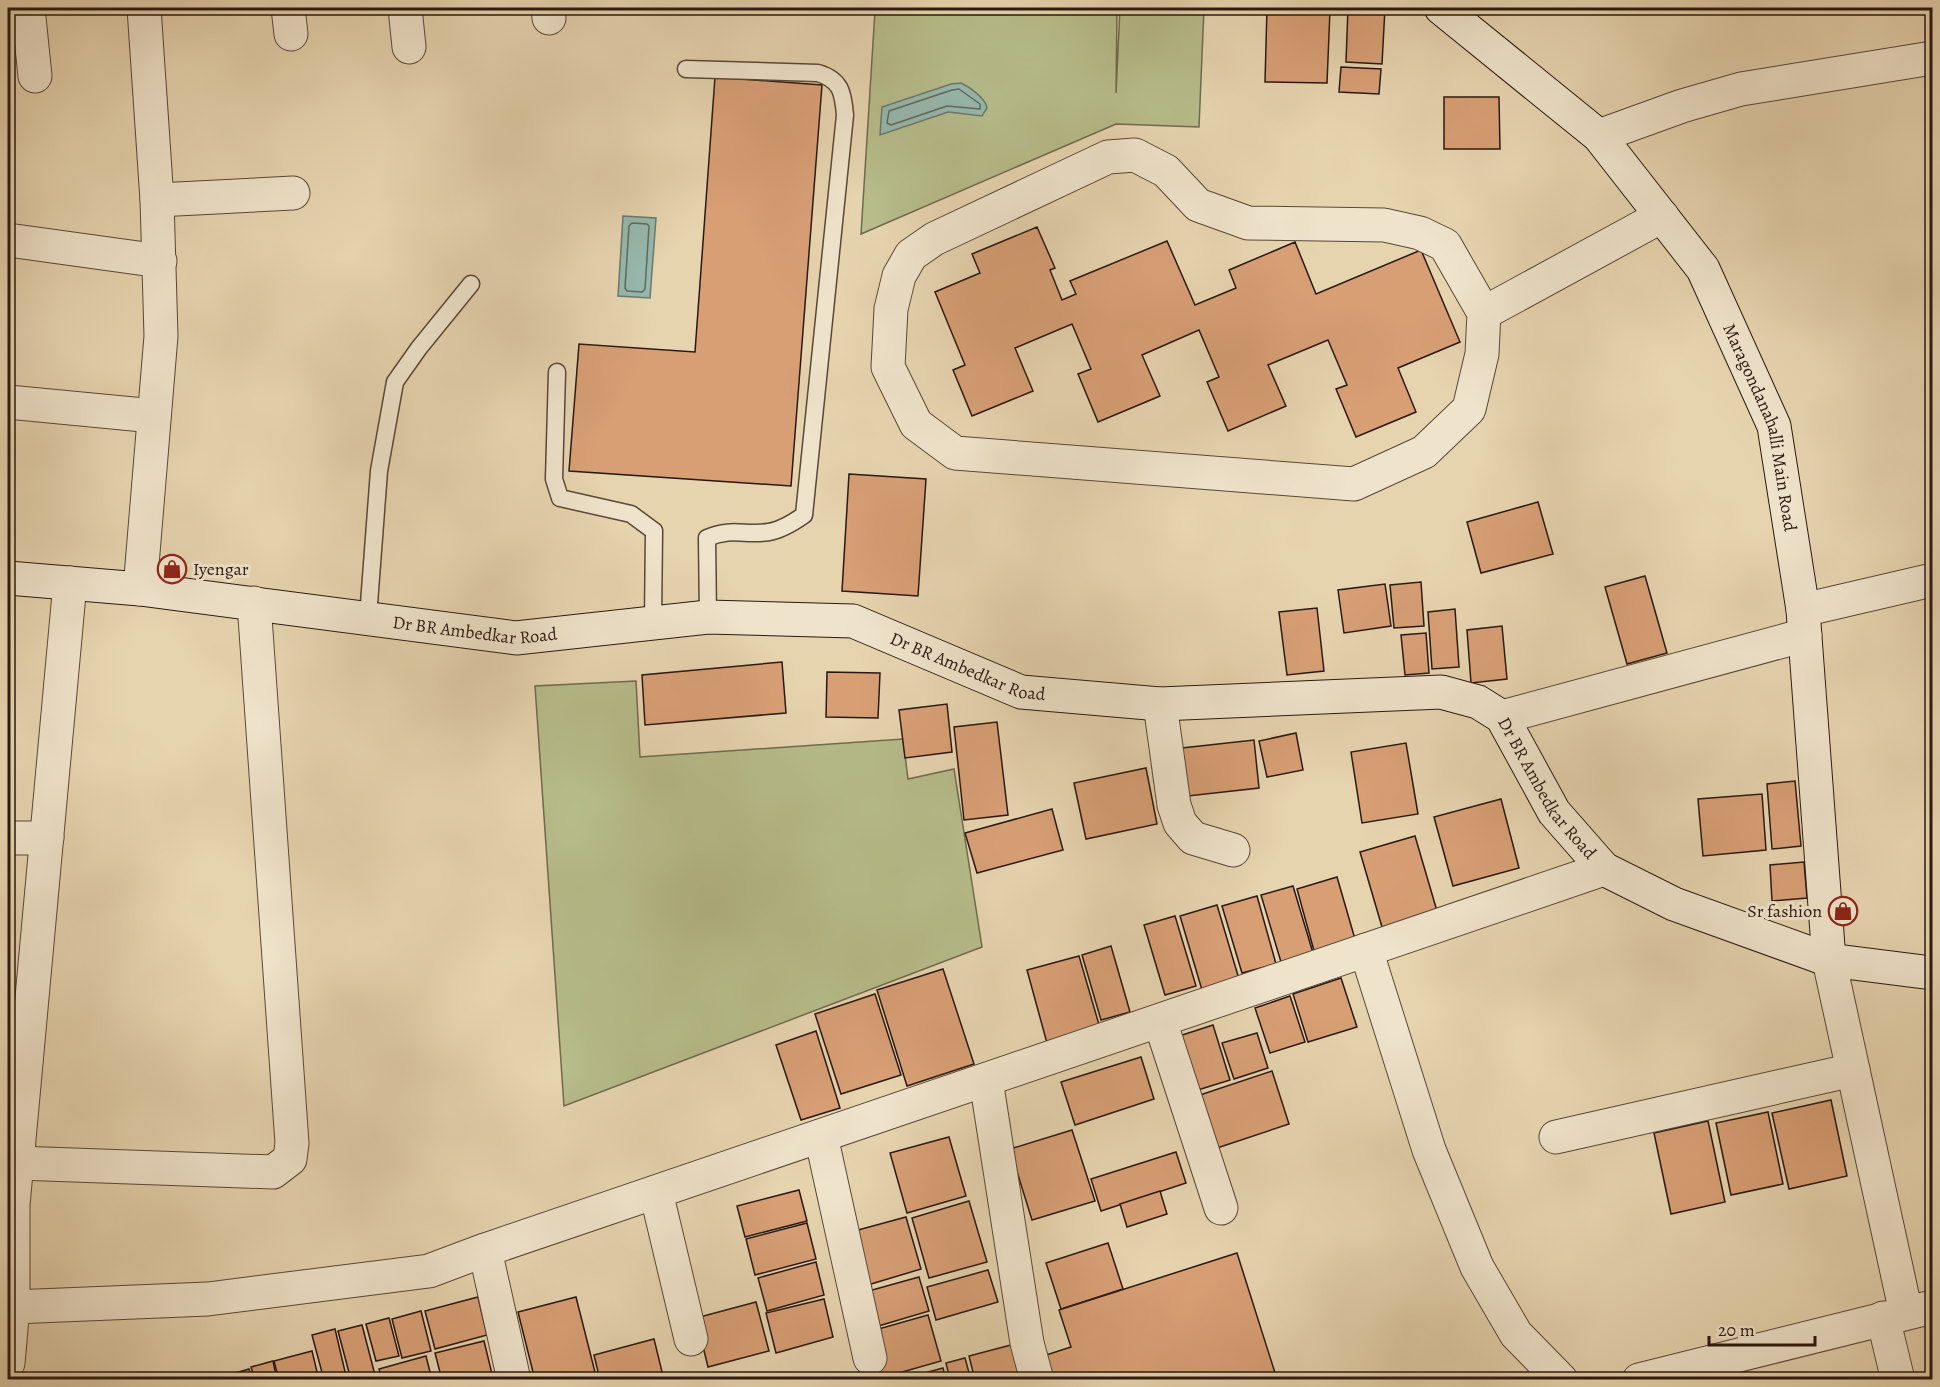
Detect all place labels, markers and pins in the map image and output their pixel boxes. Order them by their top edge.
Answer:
shop icon: Iyengar [156,553,188,585]
place label: Iyengar [193,557,249,581]
shop icon: Sr fashion [1827,895,1859,927]
place label: Sr fashion [1747,899,1822,923]

